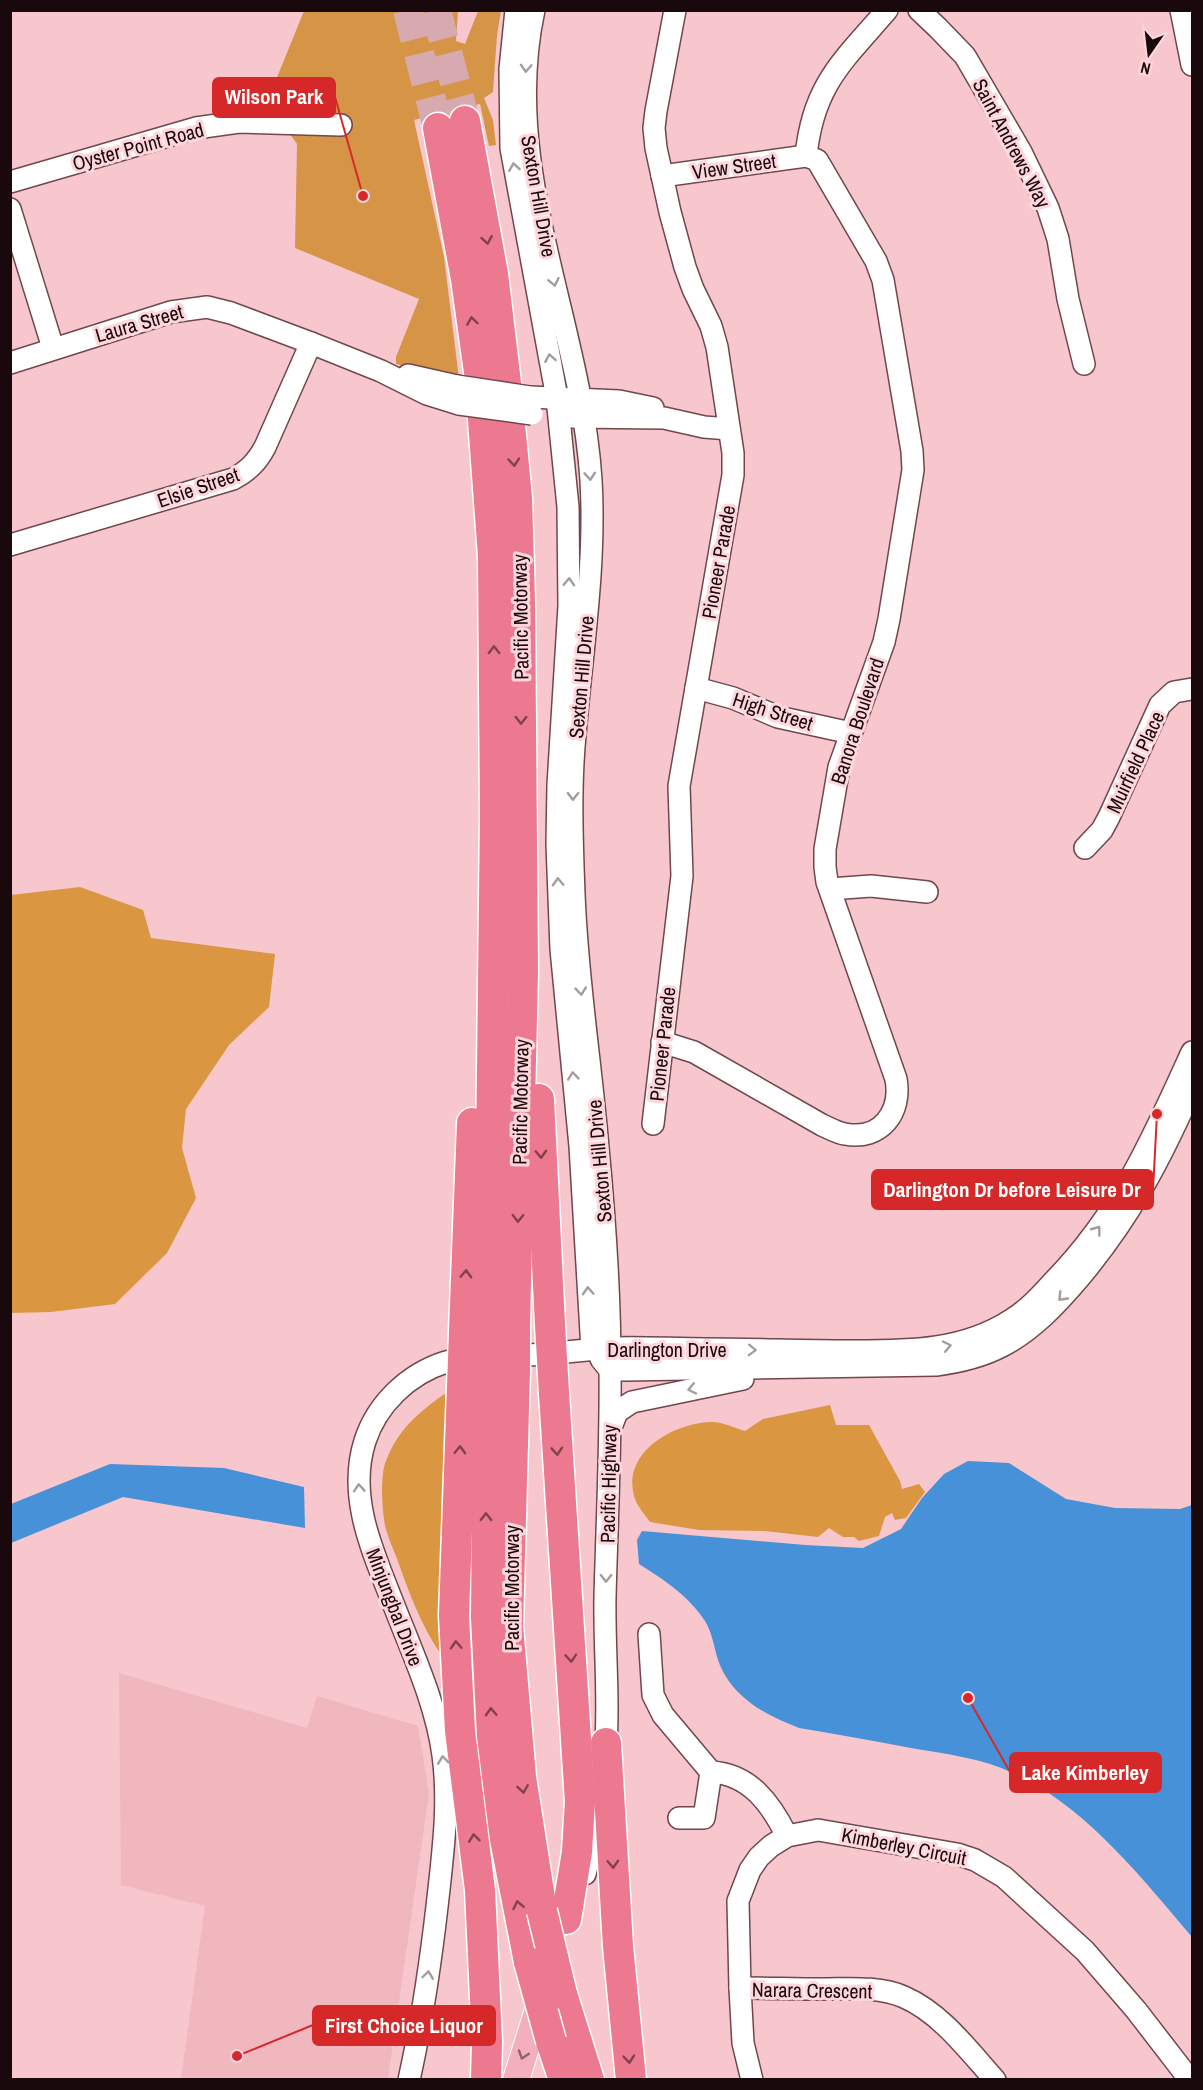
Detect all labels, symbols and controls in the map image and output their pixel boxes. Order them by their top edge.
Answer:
north arrow [1119,24,1179,84]
text: N [1138,57,1153,80]
one-way arrow [520,64,533,73]
street label: Saint Andrews Way [967,74,1058,213]
callout: Wilson Park [213,78,335,117]
text: Wilson Park [225,82,324,111]
street label: Oyster Point Road [69,115,207,177]
street label: Sexton Hill Drive [515,133,563,259]
street label: View Street [690,147,778,185]
one-way arrow [508,162,520,171]
one-way arrow [480,235,492,245]
one-way arrow [547,276,560,286]
street label: Laura Street [92,297,187,348]
one-way arrow [466,316,478,326]
one-way arrow [544,354,557,364]
one-way arrow [507,457,520,466]
street label: Elsie Street [154,460,243,514]
one-way arrow [583,471,596,480]
street label: Pioneer Parade [695,503,741,621]
street label: Pacific Motorway [505,553,535,680]
one-way arrow [563,578,576,587]
street label: Sexton Hill Drive [562,615,600,739]
one-way arrow [488,645,500,654]
street label: Banora Boulevard [824,654,890,788]
street label: High Street [729,685,817,737]
street label: Muirfield Place [1100,707,1170,817]
one-way arrow [515,715,528,724]
one-way arrow [567,792,579,801]
one-way arrow [552,877,565,886]
street label: Pioneer Parade [643,985,681,1103]
one-way arrow [574,986,587,995]
street label: Pacific Motorway [505,1038,535,1165]
one-way arrow [567,1071,580,1081]
street label: Sexton Hill Drive [580,1099,618,1223]
one-way arrow [535,1150,547,1159]
callout: Darlington Dr before Leisure Dr [872,1170,1153,1209]
text: Darlington Dr before Leisure Dr [883,1175,1141,1204]
one-way arrow [511,1214,524,1223]
one-way arrow [1090,1226,1101,1237]
one-way arrow [460,1269,473,1278]
one-way arrow [582,1287,595,1296]
one-way arrow [1059,1290,1070,1301]
street label: Darlington Drive [607,1336,727,1363]
one-way arrow [941,1340,951,1353]
one-way arrow [748,1344,757,1356]
one-way arrow [688,1381,698,1394]
street label: Pacific Highway [593,1424,623,1543]
one-way arrow [453,1445,466,1454]
one-way arrow [551,1447,564,1456]
one-way arrow [353,1483,366,1492]
one-way arrow [480,1512,492,1521]
street label: Pacific Motorway [498,1524,525,1651]
street label: Minjungbal Drive [360,1544,430,1670]
one-way arrow [600,1573,612,1582]
one-way arrow [449,1640,462,1649]
one-way arrow [564,1654,577,1663]
one-way arrow [484,1707,497,1716]
callout: Lake Kimberley [1010,1753,1161,1792]
one-way arrow [438,1756,450,1765]
text: Lake Kimberley [1021,1758,1149,1787]
one-way arrow [516,1784,528,1793]
street label: Kimberley Circuit [839,1821,969,1871]
one-way arrow [469,1834,481,1843]
one-way arrow [606,1860,619,1869]
one-way arrow [512,1900,525,1910]
one-way arrow [421,1970,433,1979]
street label: Narara Crescent [752,1975,873,2005]
callout: First Choice Liquor [313,2006,495,2045]
text: First Choice Liquor [325,2011,483,2040]
one-way arrow [518,2049,531,2060]
one-way arrow [622,2054,635,2063]

